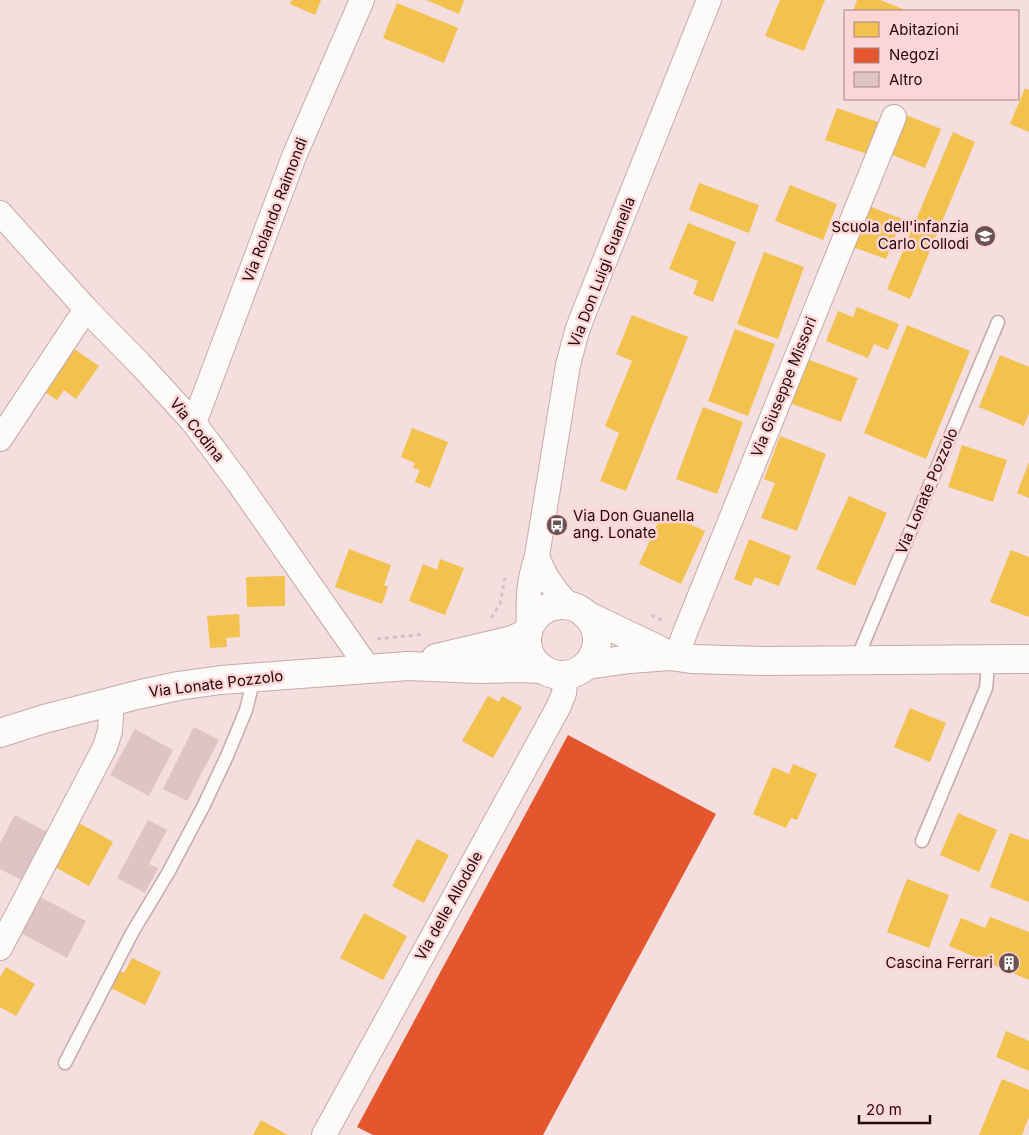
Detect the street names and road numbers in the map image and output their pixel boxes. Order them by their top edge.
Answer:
street label: Via Rolando Raimondi [238,135,311,285]
street label: Via Don Luigi Guanella [564,194,639,350]
street label: Via Giuseppe Missori [747,314,820,460]
street label: Via Codina [166,394,229,465]
street label: Via Lonate Pozzolo [891,425,962,557]
street label: Via Lonate Pozzolo [148,666,284,701]
street label: Via delle Allodole [411,848,486,964]

